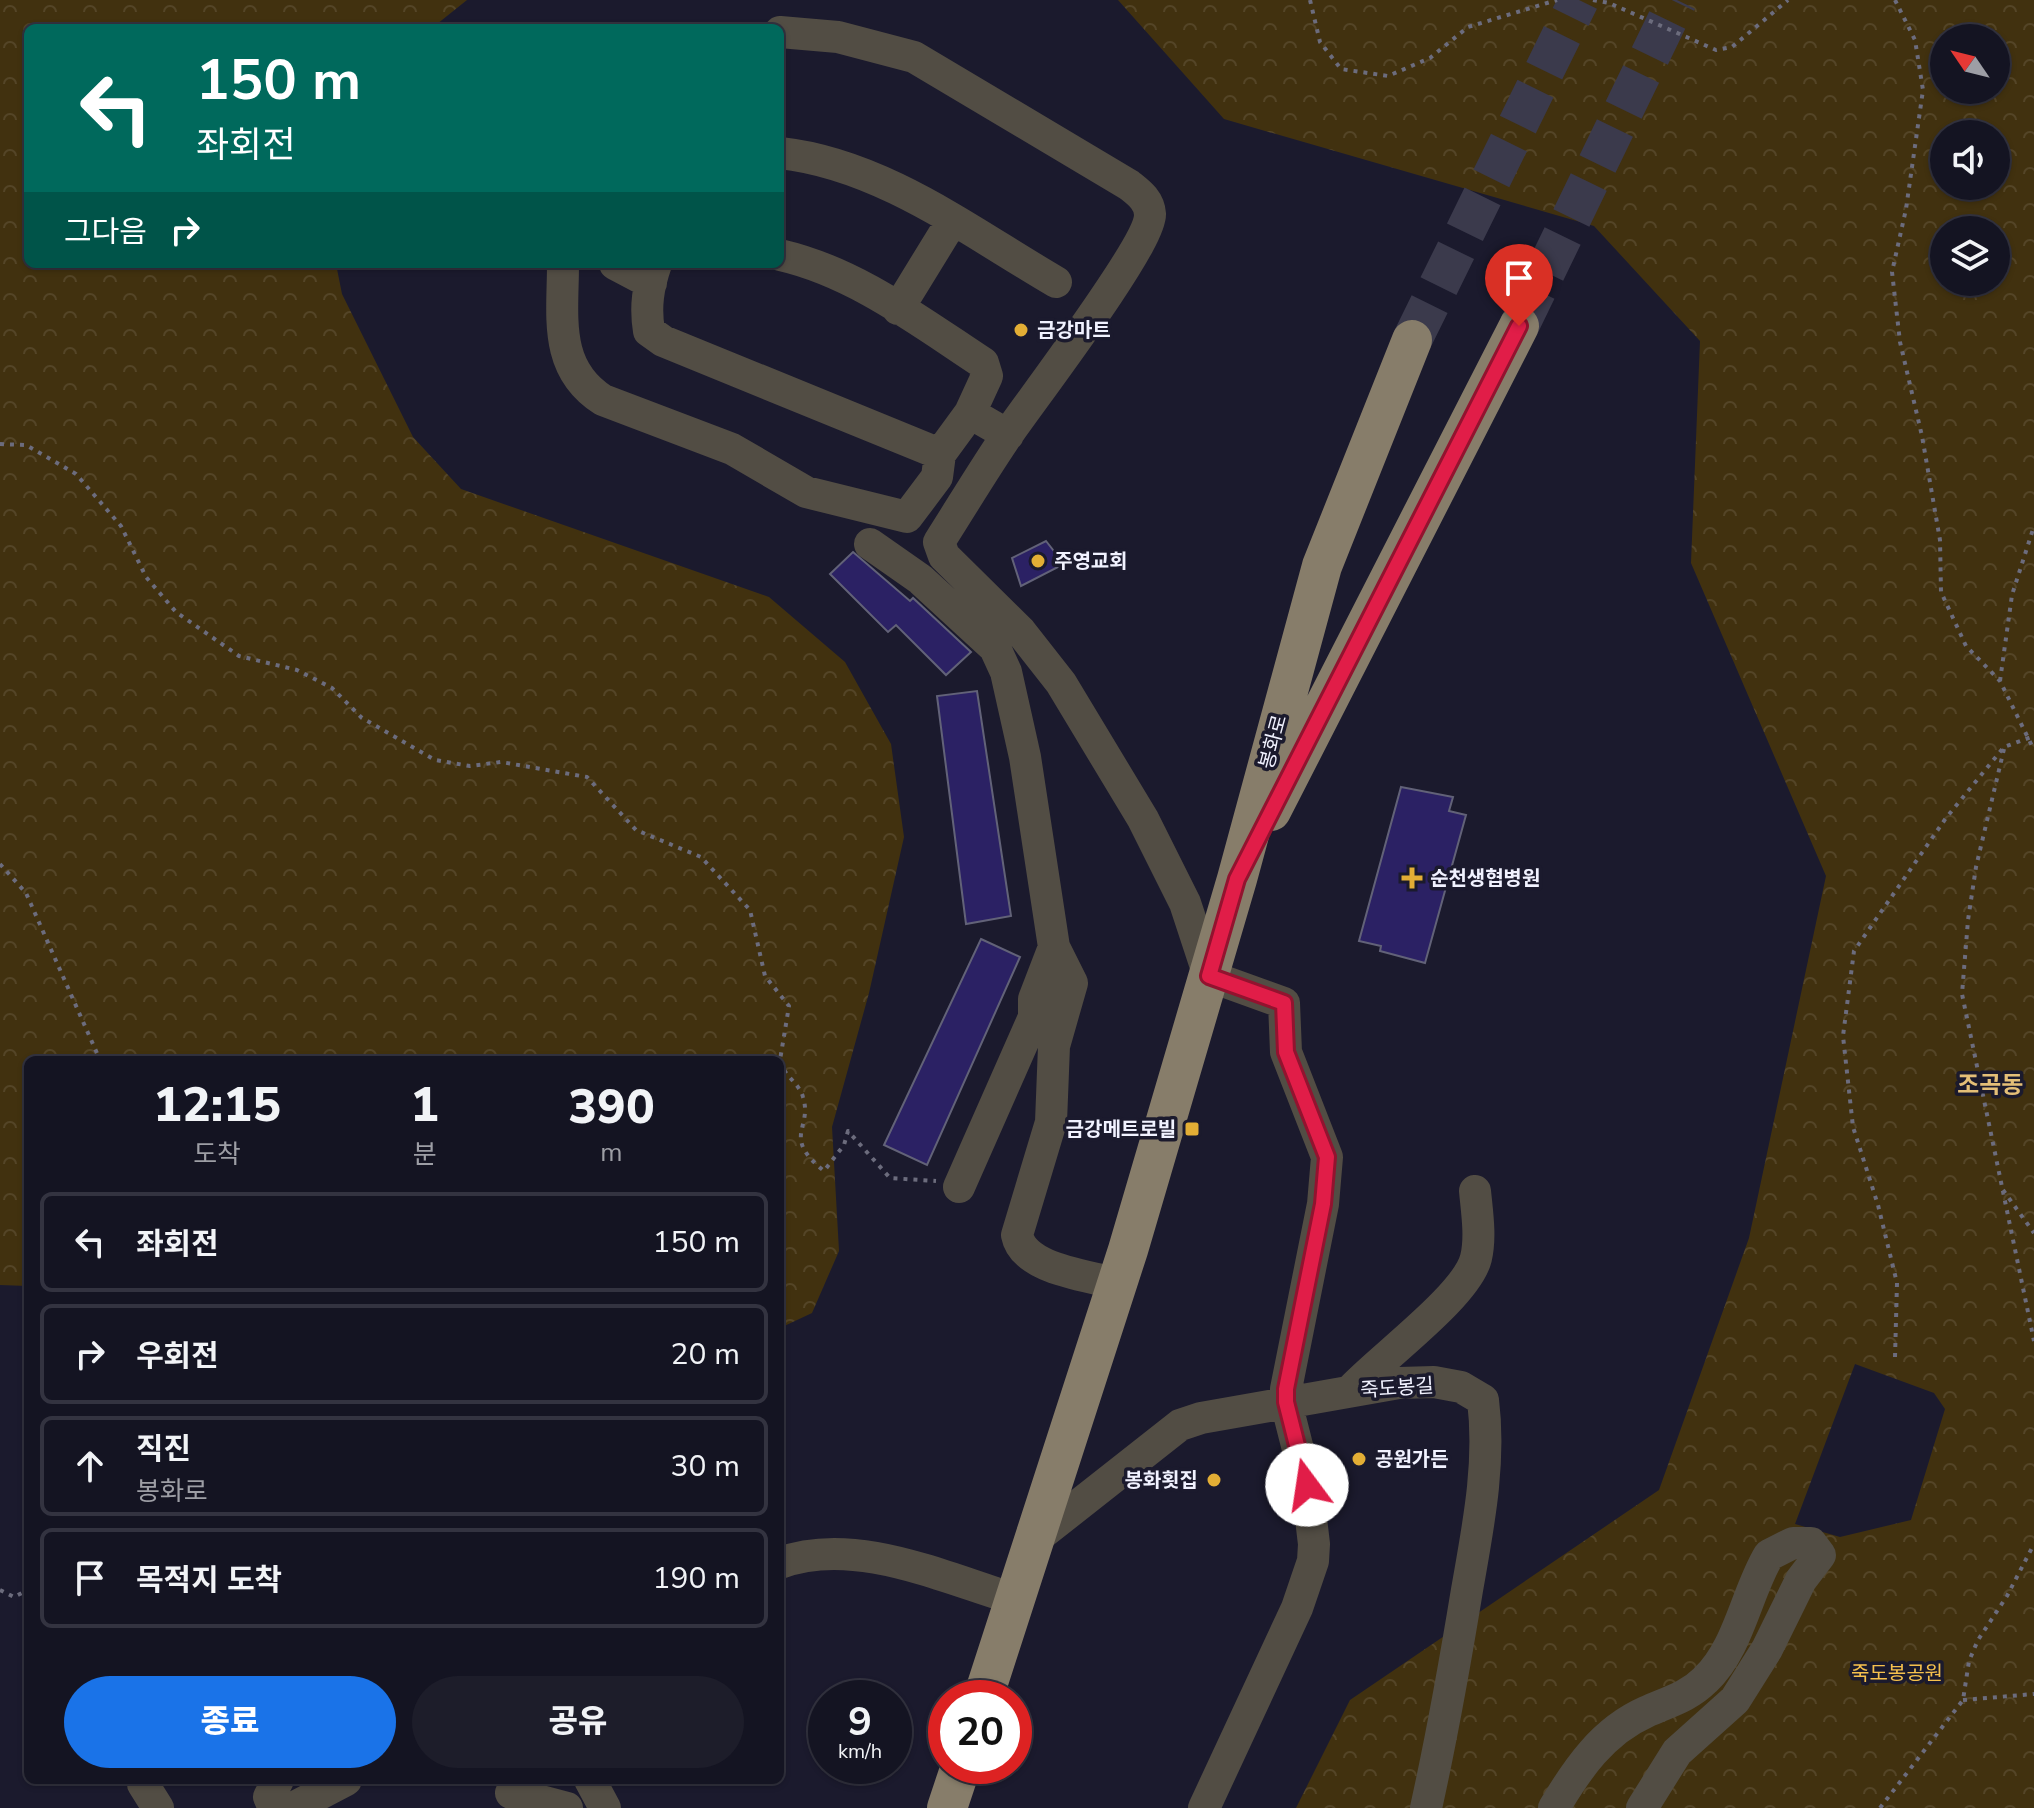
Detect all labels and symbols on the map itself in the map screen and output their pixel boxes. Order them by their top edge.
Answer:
north arrow [1930,24,2010,104]
pin [1485,244,1553,326]
place label: 금강마트 [1037,317,1111,344]
marker: 금강마트 [1012,321,1030,339]
place label: 주영교회 [1054,548,1128,575]
marker: 주영교회 [1029,552,1047,570]
street label: 봉화로 [1253,712,1293,772]
place label: 순천생협병원 [1430,865,1540,892]
marker: 순천생협병원 [1401,867,1423,889]
district label: 조곡동 [1957,1069,2023,1101]
place label: 금강메트로빌 [1066,1116,1176,1143]
marker: 금강메트로빌 [1183,1120,1201,1138]
street label: 죽도봉길 [1359,1372,1435,1404]
position arrow [1265,1443,1349,1527]
place label: 공원가든 [1375,1446,1449,1473]
marker: 공원가든 [1350,1450,1368,1468]
place label: 봉화횟집 [1124,1467,1198,1494]
marker: 봉화횟집 [1205,1471,1223,1489]
park label: 죽도봉공원 [1851,1660,1943,1687]
speed limit sign: 20 [928,1680,1032,1784]

